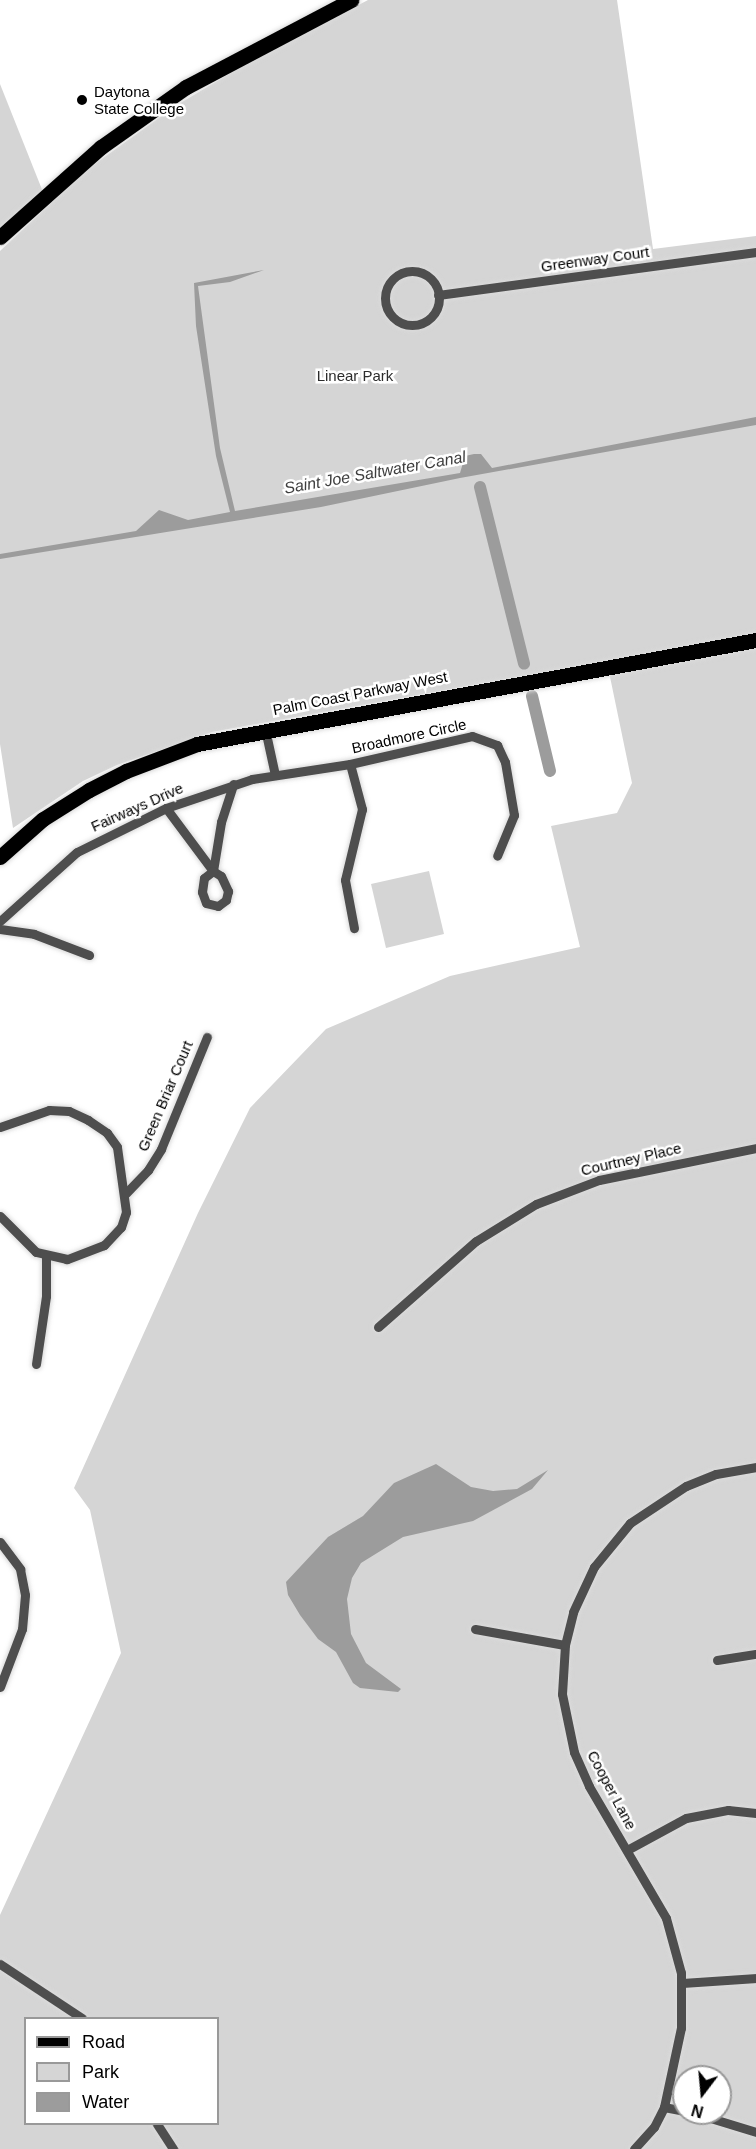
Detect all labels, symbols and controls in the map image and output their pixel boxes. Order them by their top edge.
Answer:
place label: Daytona State College [94,82,184,117]
marker: Daytona State College [75,93,89,107]
street label: Greenway Court [540,242,650,276]
park label: Linear Park [317,367,393,385]
water label: Saint Joe Saltwater Canal [283,448,467,498]
street label: Palm Coast Parkway West [271,667,449,719]
street label: Broadmore Circle [350,715,468,757]
street label: Fairways Drive [88,779,186,835]
street label: Green Briar Court [134,1038,196,1154]
street label: Courtney Place [579,1139,683,1179]
street label: Cooper Lane [584,1747,640,1833]
legend [24,2017,219,2125]
text: Road [82,2032,125,2052]
text: Park [82,2062,119,2082]
north arrow [672,2065,732,2125]
text: Water [82,2092,129,2112]
text: N [690,2101,705,2121]

